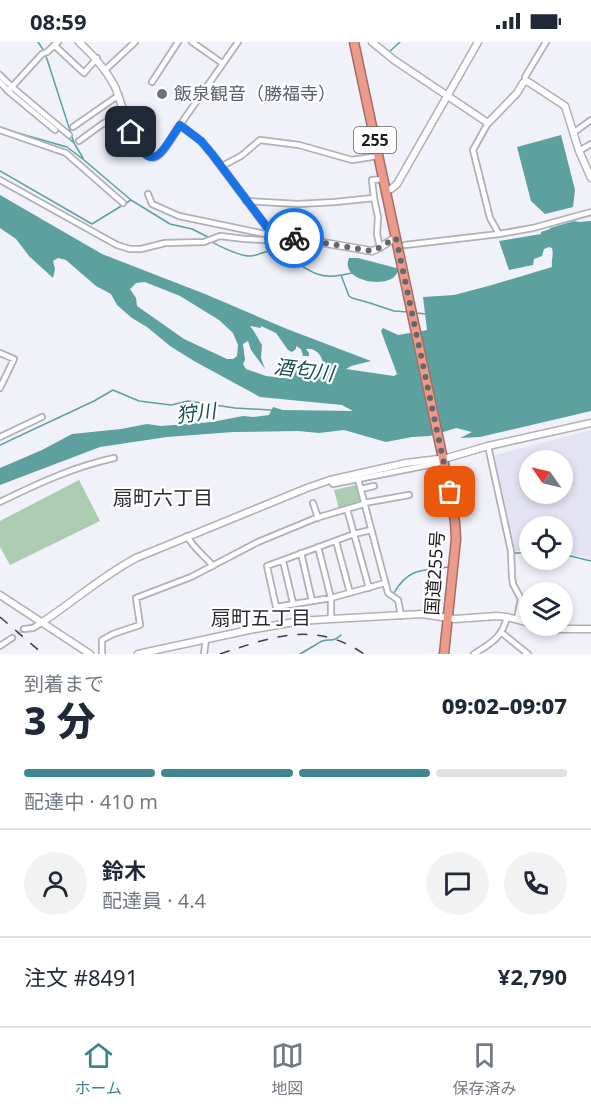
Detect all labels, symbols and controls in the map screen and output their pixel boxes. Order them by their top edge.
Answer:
text: 08:59 [30,6,87,36]
place label: 飯泉観音（勝福寺） [174,81,336,105]
marker: 飯泉観音（勝福寺） [155,87,169,101]
pin [105,106,156,157]
icon: home [114,115,147,148]
road number: 255 [354,127,396,153]
courier [264,208,324,268]
icon: bike [278,222,311,255]
water label: 酒匂川 [273,352,337,387]
water label: 狩川 [174,396,219,428]
north arrow [519,450,573,504]
map controls [519,450,573,636]
pin [424,466,475,517]
icon: bag [433,475,466,508]
district label: 扇町六丁目 [113,484,213,511]
button: locate [519,516,573,570]
street label: 国道255号 [419,530,449,616]
button: layers [519,582,573,636]
district label: 扇町五丁目 [211,604,311,631]
text: 到着まで [24,670,104,697]
text: 09:02–09:07 [442,690,567,720]
text: 3 分 [24,693,96,746]
text: 配達中 · 410 m [24,788,158,815]
button: person [24,852,87,915]
button: chat [426,852,489,915]
button: phone [504,852,567,915]
text: 鈴木 [102,855,146,885]
text: 配達員 · 4.4 [102,887,206,914]
text: ¥2,790 [498,961,567,991]
text: 注文 #8491 [24,962,138,992]
tab: ホーム [74,1039,122,1099]
tab: 地図 [271,1039,304,1099]
tab: 保存済み [453,1039,517,1099]

